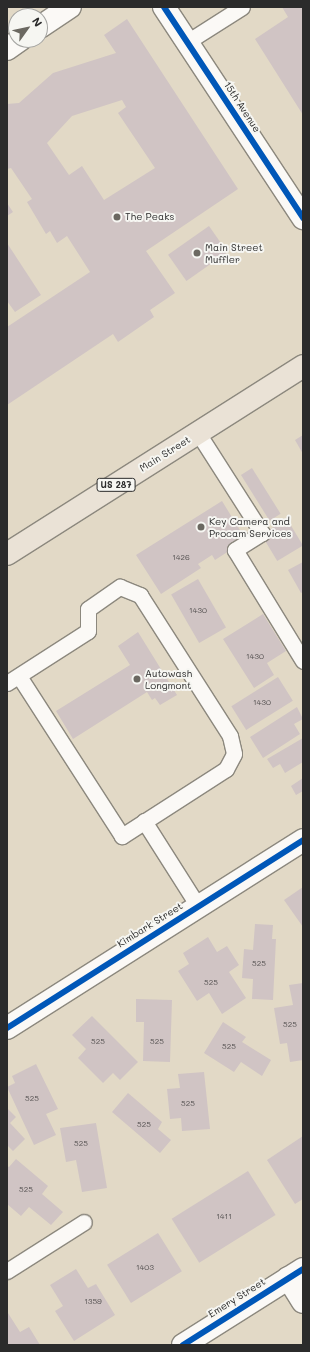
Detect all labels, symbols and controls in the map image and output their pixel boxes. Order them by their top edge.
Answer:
north arrow [8,8,48,48]
text: N [29,14,46,29]
street label: 15th Avenue [221,79,263,135]
place label: The Peaks [125,211,174,223]
marker: The Peaks [112,212,122,222]
place label: Main Street Muffler [205,241,263,264]
marker: Main Street Muffler [192,248,202,258]
street label: Main Street [137,434,193,474]
road number: US 287 [96,478,136,492]
place label: Key Camera and Procam Services [209,515,291,538]
marker: Key Camera and Procam Services [196,522,206,532]
house number: 1426 [172,553,190,563]
house number: 1430 [189,606,207,616]
house number: 1430 [246,652,264,662]
place label: Autowash Longmont [145,667,192,690]
marker: Autowash Longmont [132,674,142,684]
house number: 1430 [253,698,271,708]
street label: Kimbark Street [115,900,185,950]
house number: 525 [252,959,266,969]
house number: 525 [204,978,218,988]
house number: 525 [283,1020,297,1030]
house number: 525 [91,1037,105,1047]
house number: 525 [150,1037,164,1047]
house number: 525 [222,1042,236,1052]
house number: 525 [25,1094,39,1104]
house number: 525 [181,1099,195,1109]
house number: 525 [137,1120,151,1130]
house number: 525 [74,1139,88,1149]
house number: 525 [19,1185,33,1195]
house number: 1411 [216,1212,232,1222]
house number: 1403 [136,1263,154,1273]
street label: Emery Street [206,1276,268,1320]
house number: 1359 [84,1297,102,1307]

